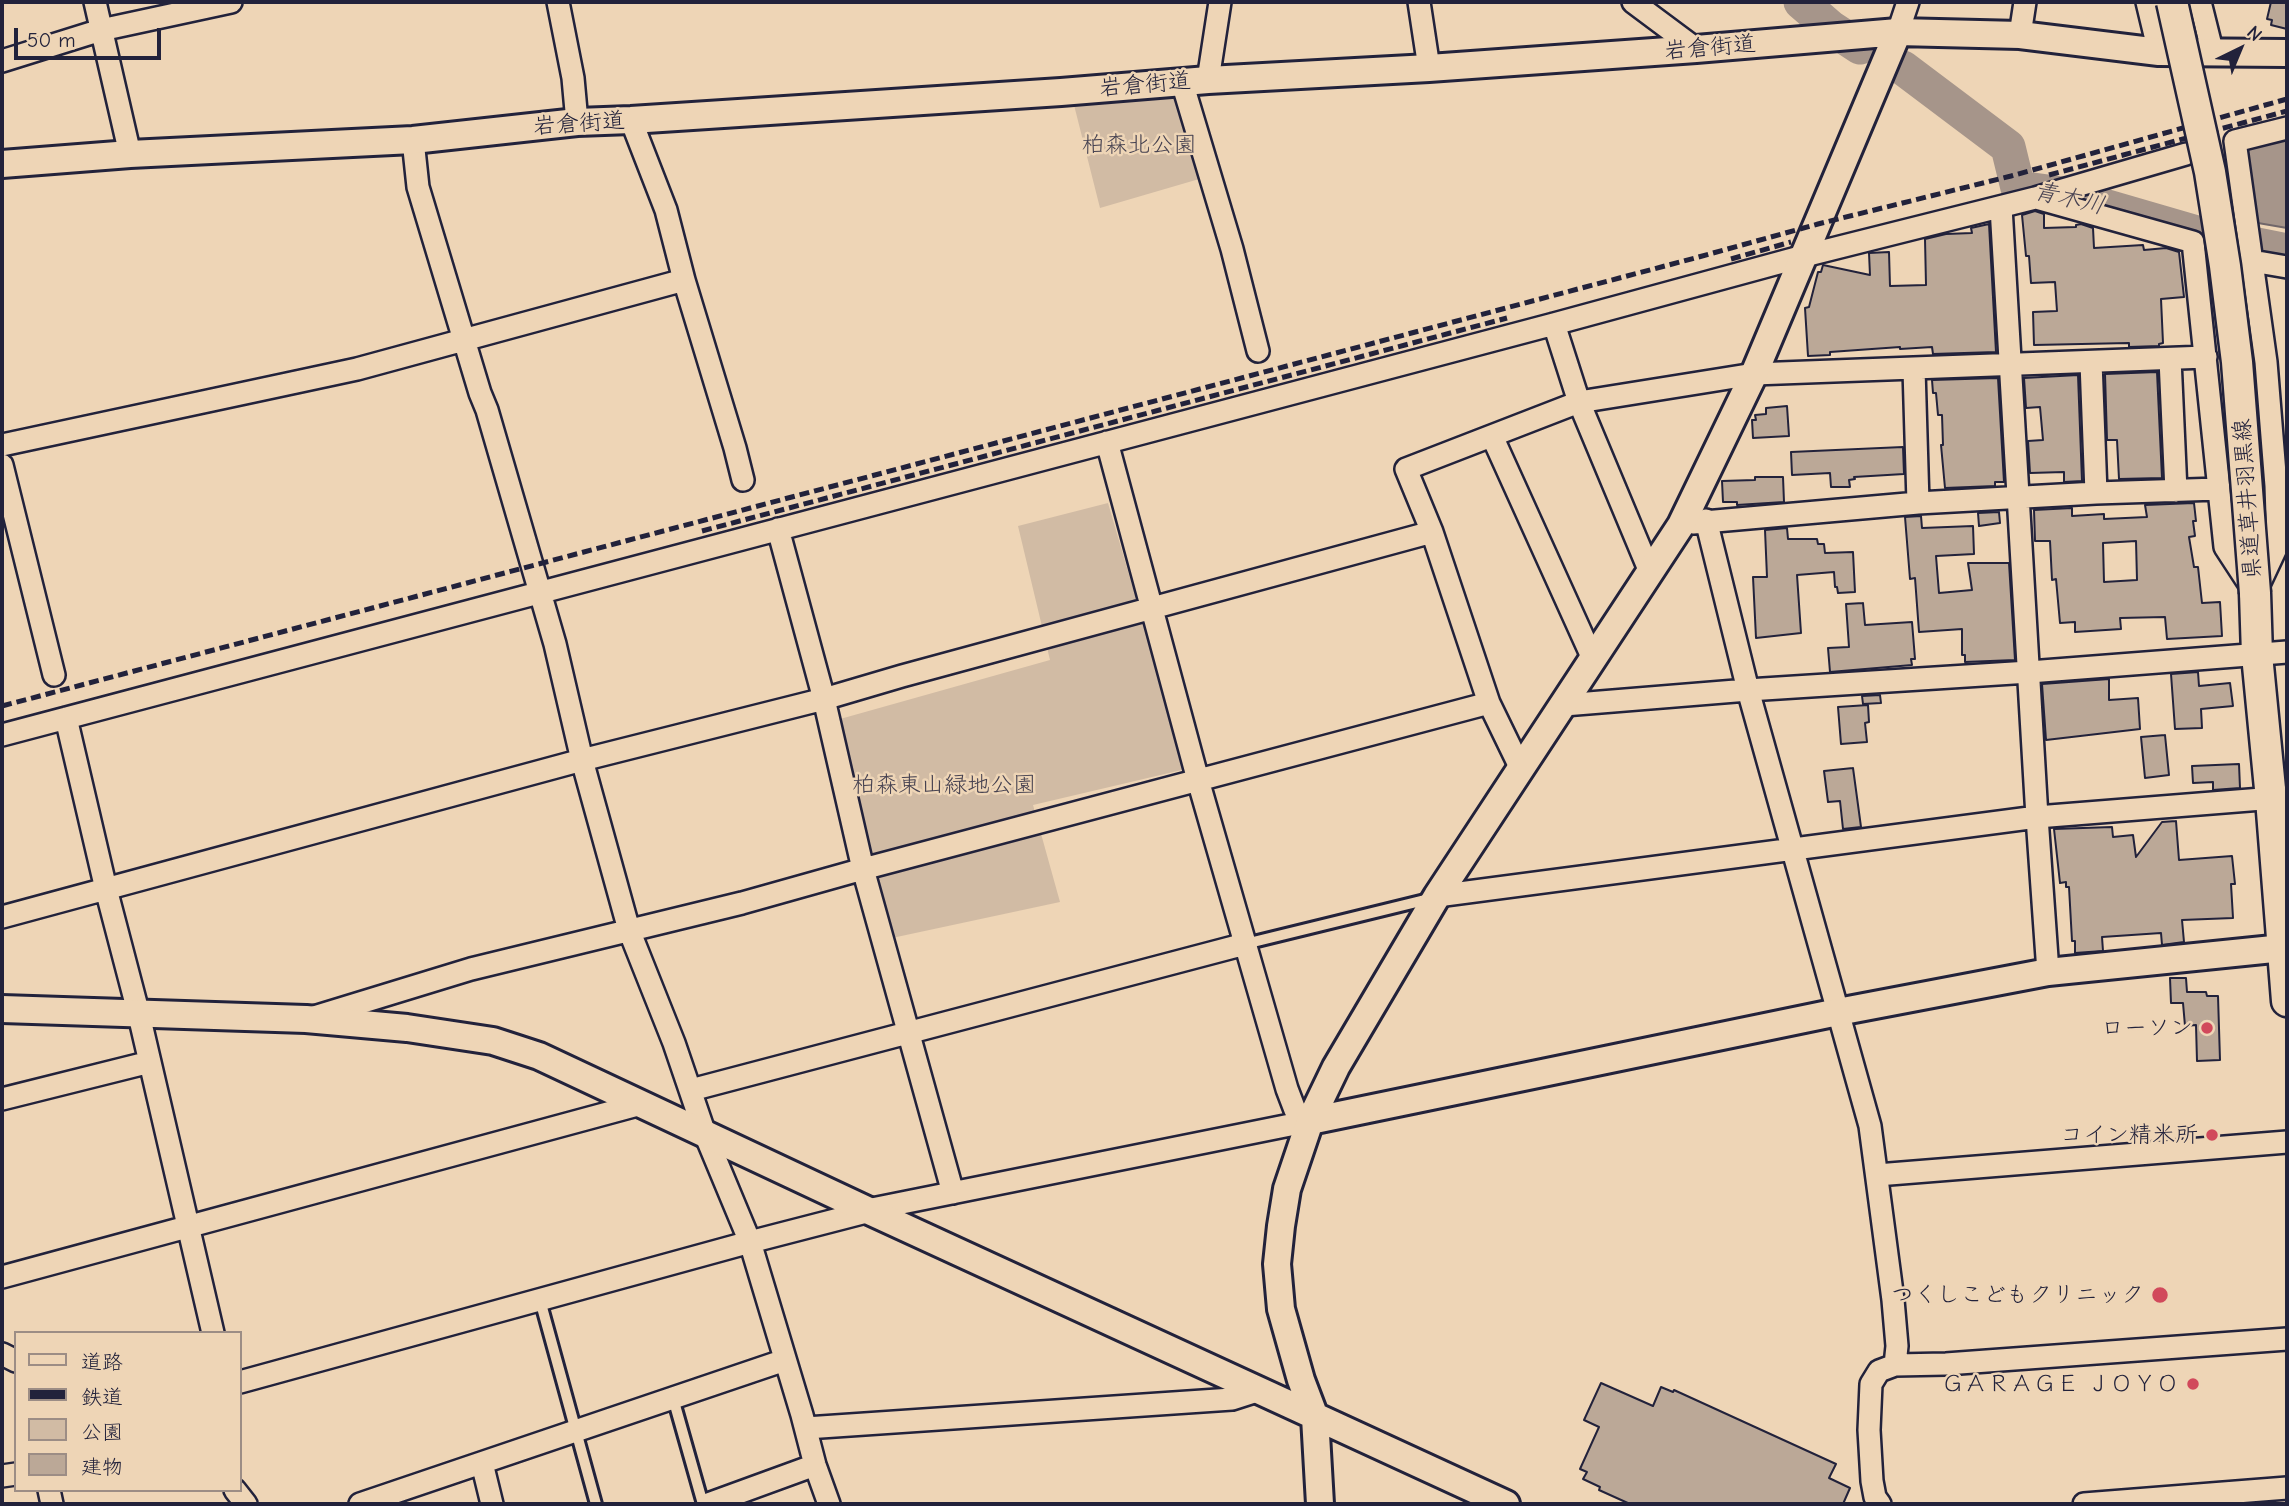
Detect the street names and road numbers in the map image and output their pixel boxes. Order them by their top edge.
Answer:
street label: 岩倉街道 [1663,30,1757,66]
street label: 岩倉街道 [1098,67,1192,103]
street label: 岩倉街道 [532,107,626,141]
street label: 県道草井羽黒線 [2229,418,2267,580]

